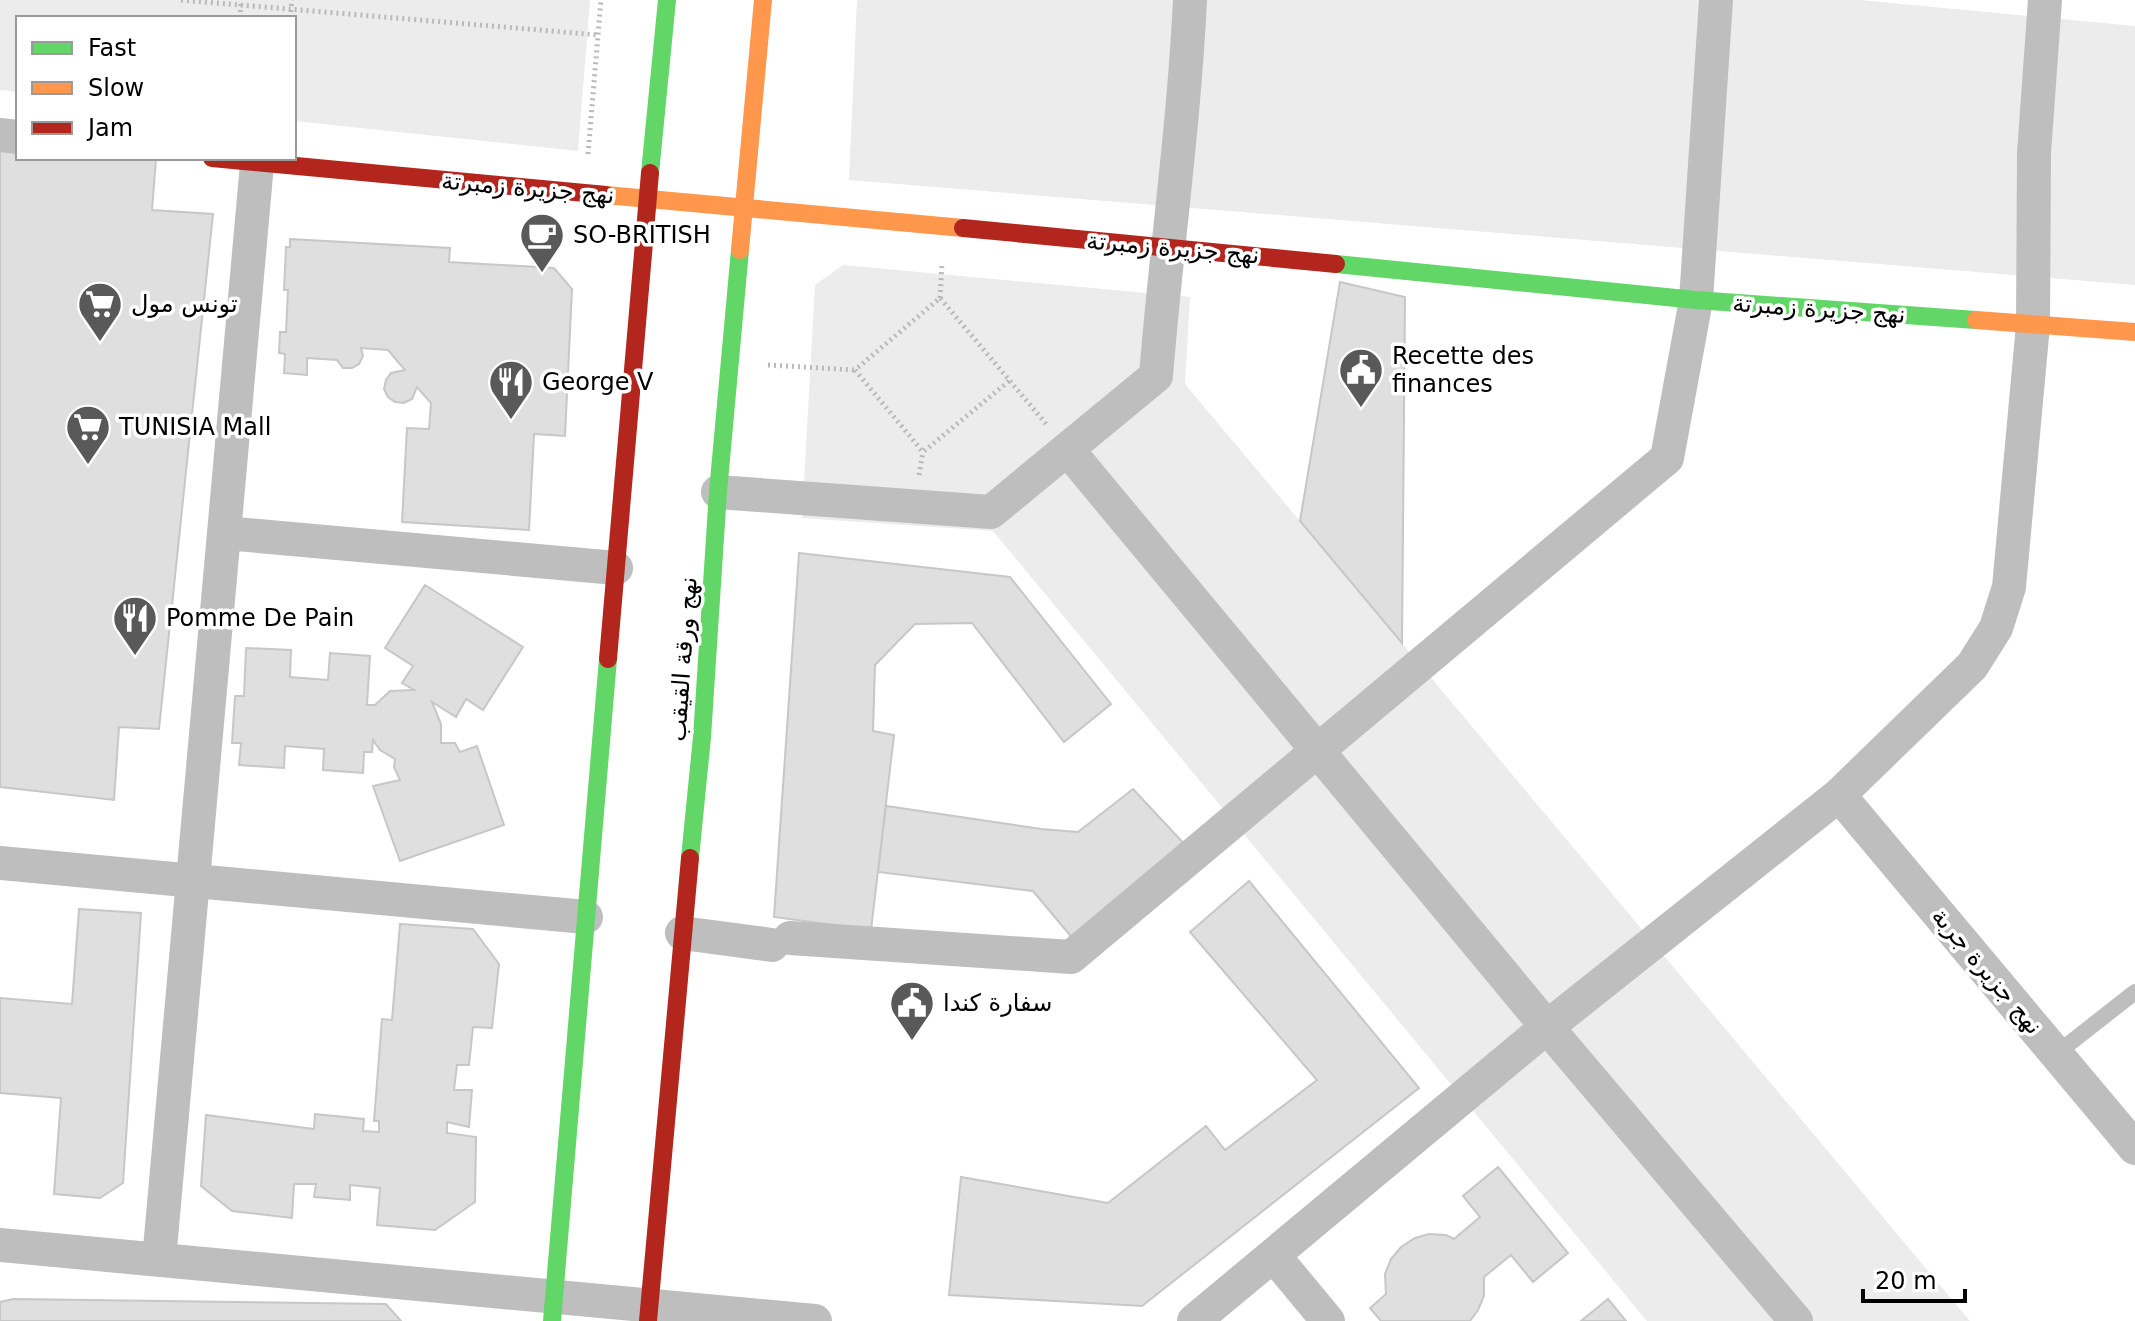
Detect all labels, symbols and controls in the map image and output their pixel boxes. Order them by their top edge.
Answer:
legend [16,16,296,160]
text: Fast [88,34,136,62]
text: Slow [88,74,144,102]
text: Jam [86,114,133,142]
street label: نهج جزيرة زمبرتة [440,166,616,210]
cafe icon: SO-BRITISH [518,211,566,274]
place label: SO-BRITISH [573,221,711,249]
street label: نهج جزيرة زمبرتة [1085,226,1261,270]
supermarket icon: تونس مول [76,280,124,343]
street label: نهج جزيرة زمبرتة [1731,289,1907,329]
place label: تونس مول [131,290,238,318]
place label: Recette des finances [1392,342,1534,398]
public building icon: Recette des finances [1337,346,1385,409]
restaurant icon: George V [487,358,535,421]
place label: George V [542,368,654,396]
supermarket icon: TUNISIA Mall [64,403,112,466]
place label: TUNISIA Mall [118,413,271,441]
street label: نهج ورقة القيقب [663,576,703,742]
restaurant icon: Pomme De Pain [111,594,159,657]
place label: Pomme De Pain [166,604,354,632]
street label: نهج جزيرة جربة [1926,902,2048,1040]
public building icon: سفارة كندا [888,979,936,1042]
place label: سفارة كندا [943,989,1052,1017]
scale bar [1863,1253,1965,1303]
text: 20 m [1875,1267,1937,1295]

